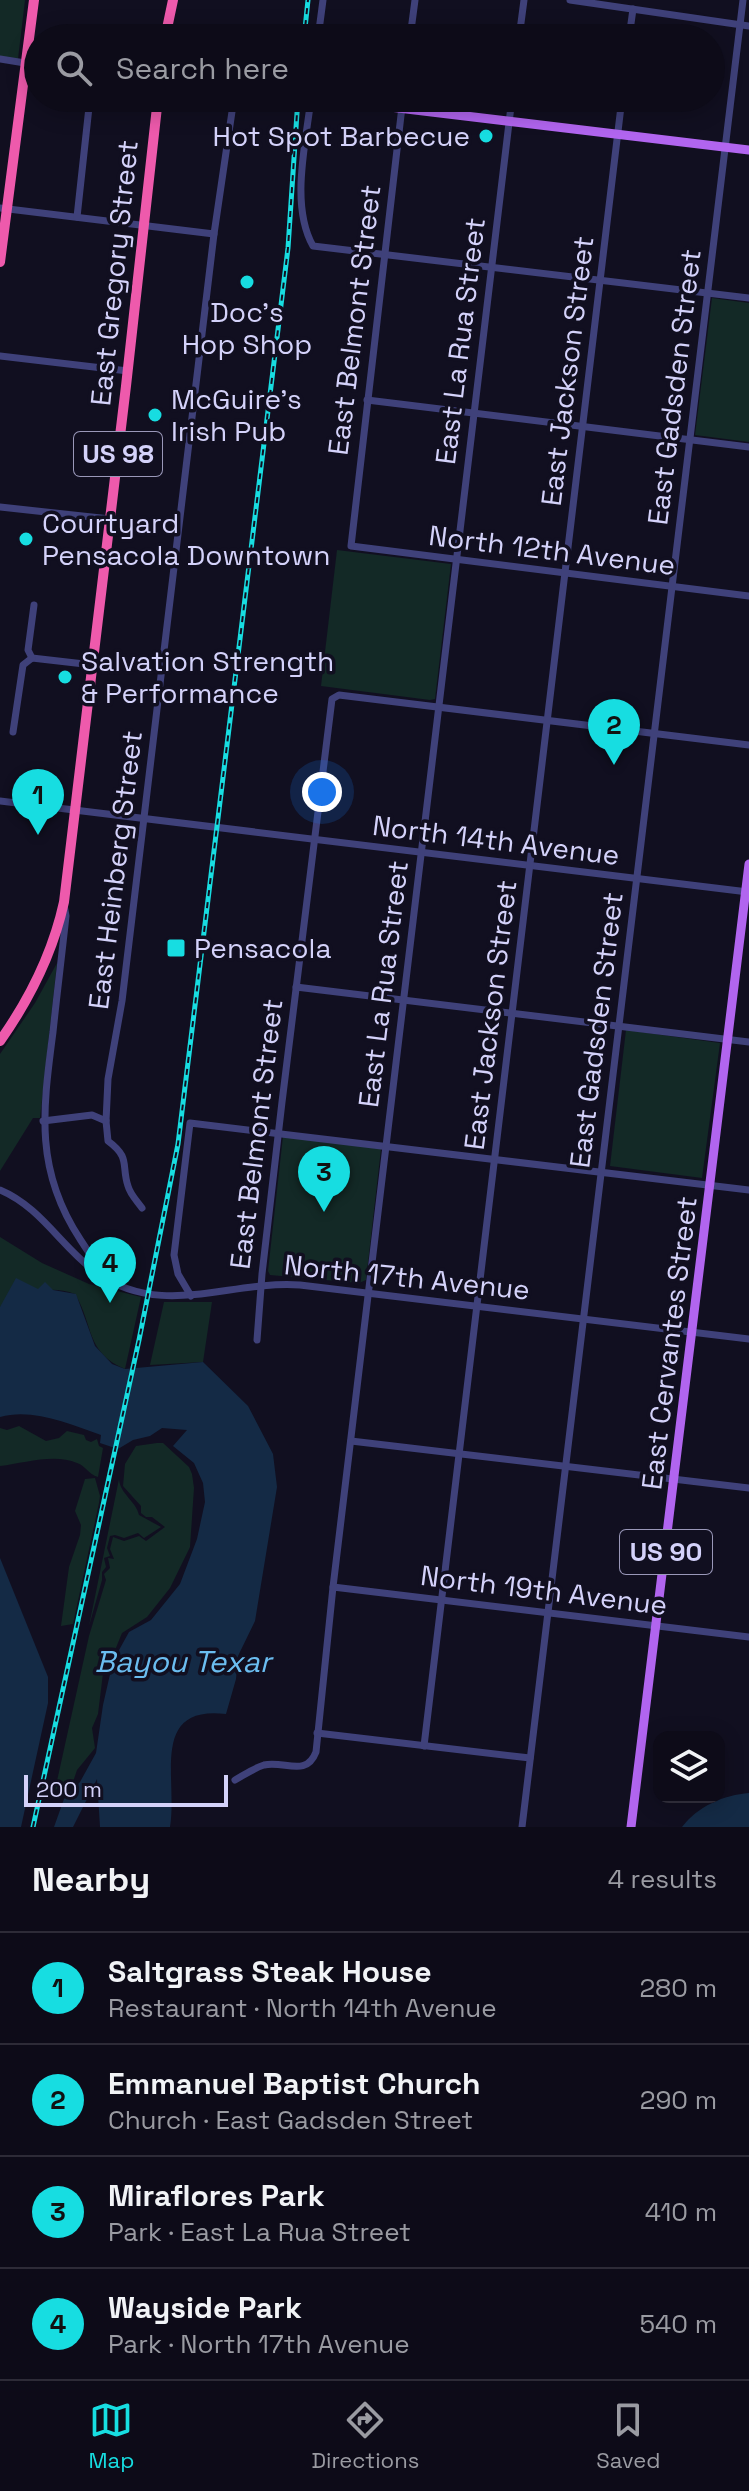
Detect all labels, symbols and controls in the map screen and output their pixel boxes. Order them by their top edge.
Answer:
search box [24,24,725,112]
icon: search [52,46,96,90]
text: Search here [116,49,289,88]
place label: Hot Spot Barbecue [213,118,470,154]
marker: Hot Spot Barbecue [477,127,495,145]
street label: East Gregory Street [82,138,146,408]
street label: East Belmont Street [320,183,388,457]
street label: East La Rua Street [427,215,493,467]
street label: East Jackson Street [533,234,601,508]
street label: East Gadsden Street [639,247,709,527]
marker: Doc's Hop Shop [238,273,256,291]
place label: Doc's Hop Shop [182,294,312,362]
place label: McGuire's Irish Pub [171,381,302,449]
marker: McGuire's Irish Pub [146,406,164,424]
road number: US 98 [74,432,162,476]
place label: Courtyard Pensacola Downtown [42,505,330,573]
street label: North 12th Avenue [427,517,677,583]
marker: Courtyard Pensacola Downtown [17,530,35,548]
place label: Salvation Strength & Performance [81,643,334,711]
marker: Salvation Strength & Performance [56,668,74,686]
pin: 2 [588,699,640,765]
street label: East Heinberg Street [80,729,150,1011]
pin: 1 [12,769,64,835]
your location [302,772,342,812]
street label: North 14th Avenue [370,807,622,873]
street label: East La Rua Street [350,858,416,1110]
street label: East Jackson Street [456,878,524,1152]
street label: East Gadsden Street [561,890,631,1170]
place label: Pensacola [194,930,332,966]
marker: Pensacola [165,937,187,959]
street label: East Belmont Street [222,997,290,1271]
pin: 3 [298,1146,350,1212]
street label: East Cervantes Street [633,1194,705,1492]
pin: 4 [84,1237,136,1303]
street label: North 17th Avenue [282,1246,532,1308]
road number: US 90 [620,1530,712,1574]
street label: North 19th Avenue [419,1557,669,1623]
water label: Bayou Texar [95,1642,274,1681]
map controls [653,1731,725,1803]
button: layers [653,1731,725,1803]
scale bar [24,1771,228,1807]
text: 200 m [36,1775,102,1803]
text: Nearby [32,1858,150,1901]
text: 4 results [608,1862,717,1896]
text: Saltgrass Steak House [108,1952,432,1991]
text: 1 [52,1971,64,2005]
text: 280 m [639,1971,717,2005]
text: Restaurant · North 14th Avenue [108,1991,497,2025]
text: Emmanuel Baptist Church [108,2064,481,2103]
text: 2 [50,2083,66,2117]
text: 290 m [640,2083,717,2117]
text: Church · East Gadsden Street [108,2103,473,2137]
text: Miraflores Park [108,2176,325,2215]
text: 3 [50,2195,66,2229]
text: 410 m [645,2195,717,2229]
text: Park · East La Rua Street [108,2215,411,2249]
text: Wayside Park [108,2288,302,2327]
text: 4 [50,2307,66,2341]
text: 540 m [639,2307,717,2341]
text: Park · North 17th Avenue [108,2327,410,2361]
tab: Map [89,2398,134,2474]
tab: Directions [311,2398,419,2474]
tab: Saved [596,2398,660,2474]

